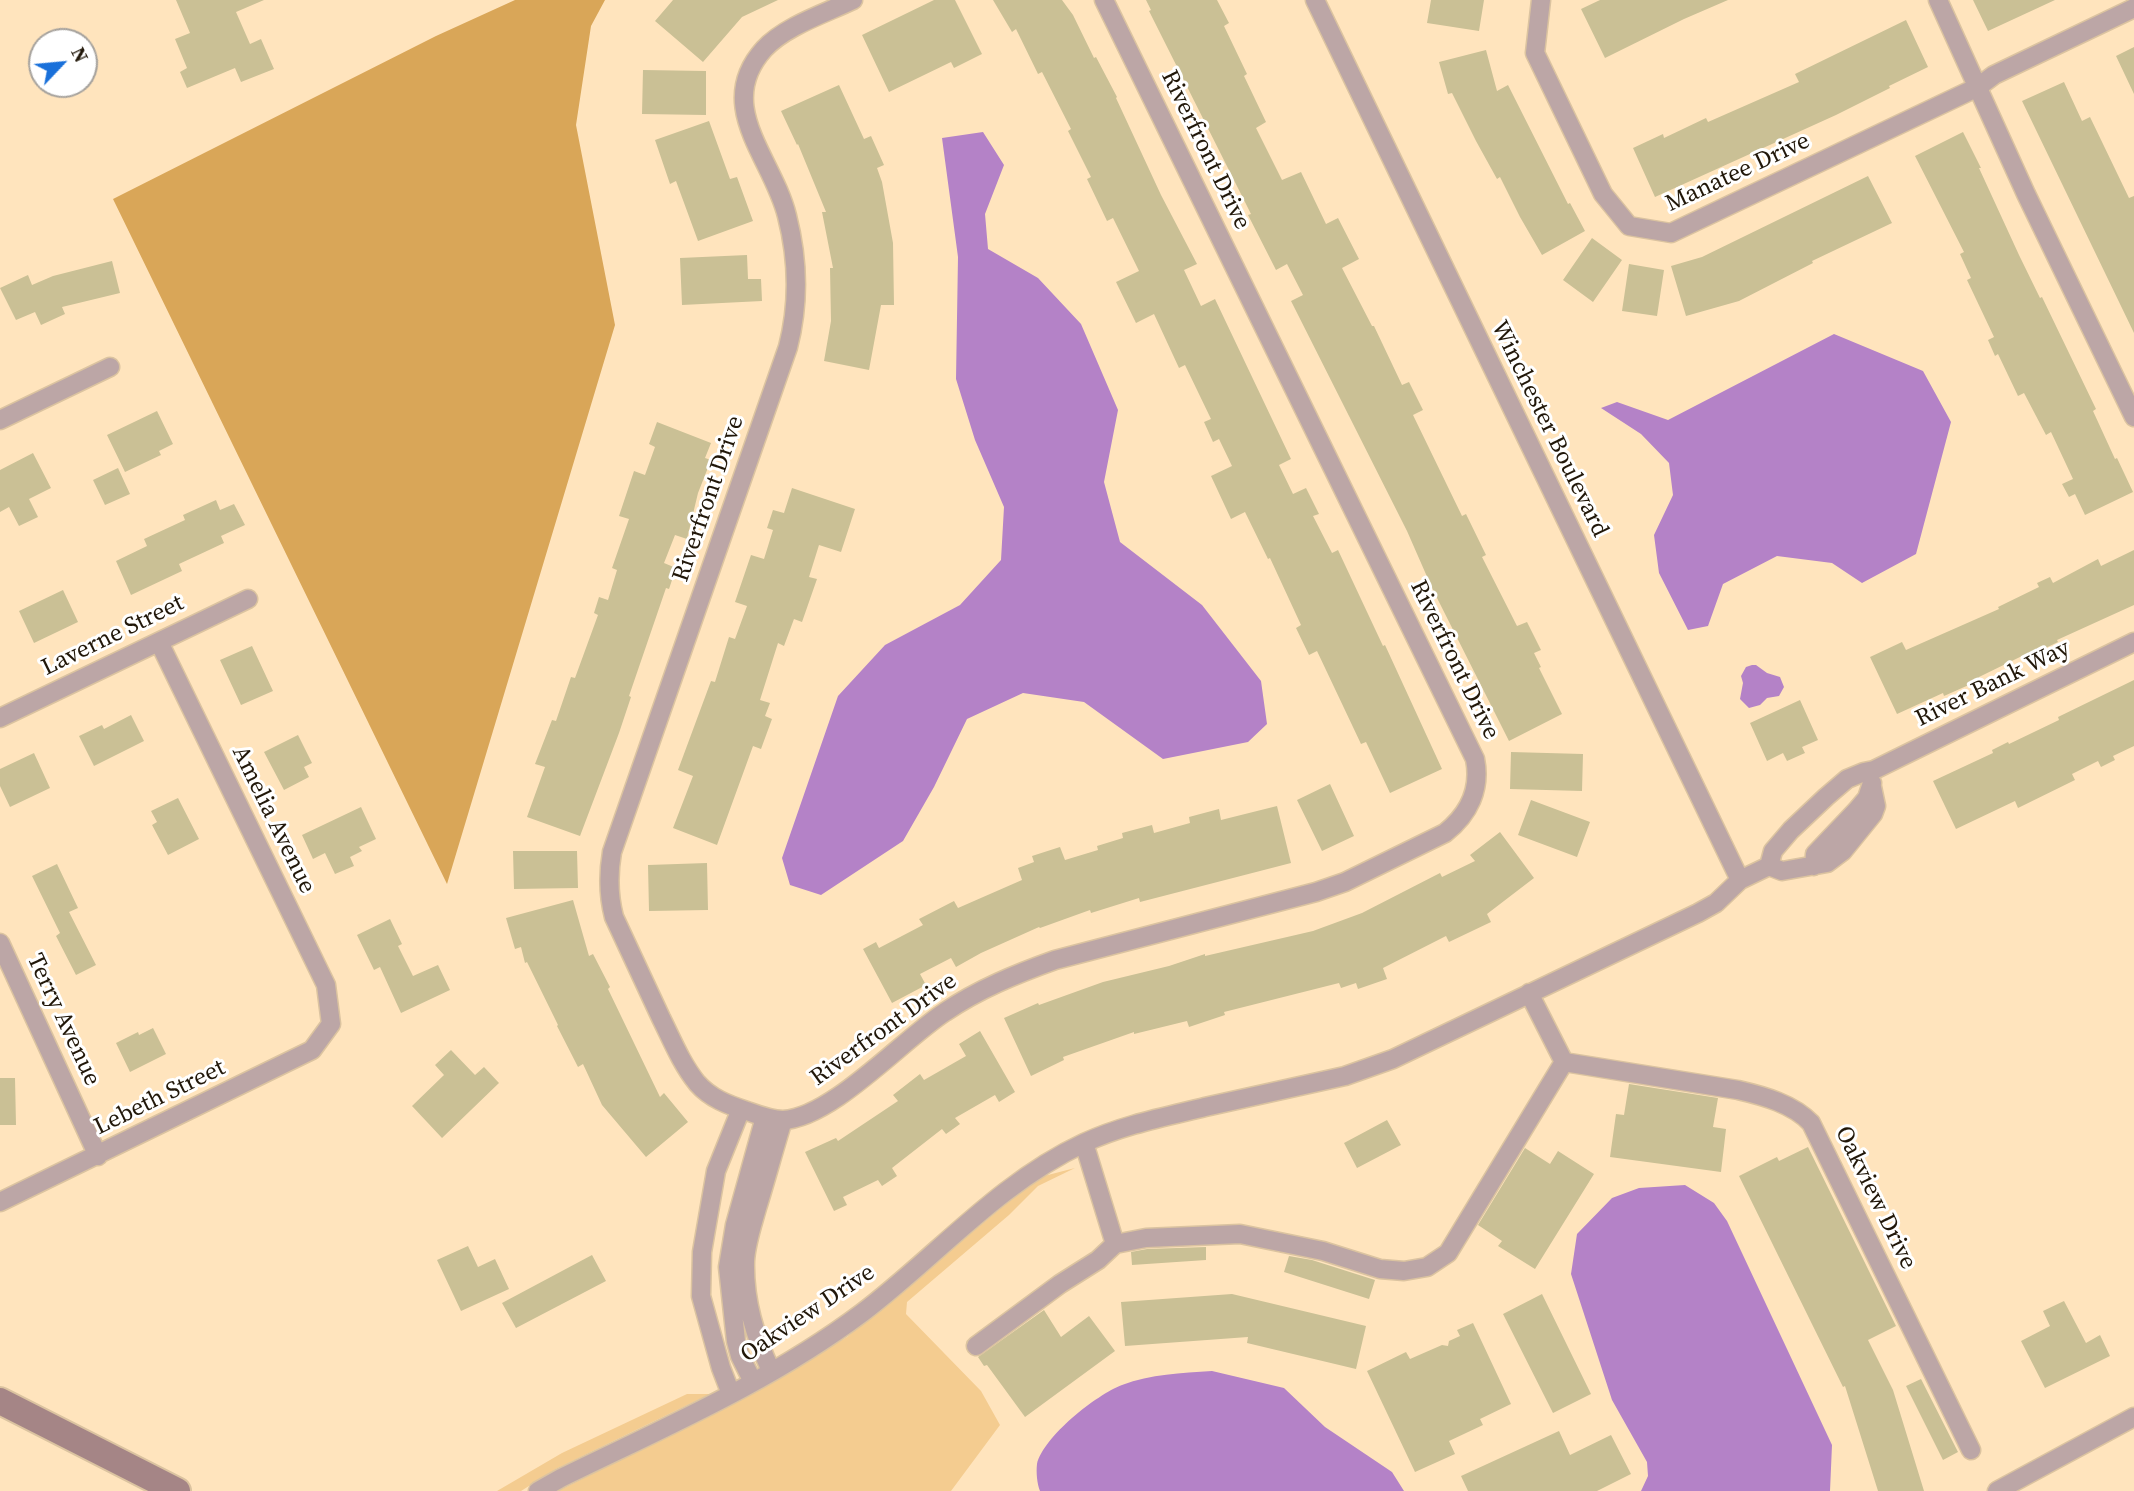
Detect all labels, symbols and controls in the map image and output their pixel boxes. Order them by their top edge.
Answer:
north arrow [28,28,98,98]
text: N [65,43,95,67]
street label: Riverfront Drive [1154,66,1256,234]
street label: Manatee Drive [1661,127,1815,219]
street label: Winchester Boulevard [1484,316,1614,542]
street label: Riverfront Drive [667,412,751,586]
street label: Riverfront Drive [1403,576,1505,744]
street label: Laverne Street [37,589,189,683]
street label: River Bank Way [1911,634,2075,734]
street label: Amelia Avenue [225,742,321,898]
street label: Terry Avenue [20,949,106,1091]
street label: Riverfront Drive [805,967,963,1093]
street label: Lebeth Street [90,1054,230,1142]
street label: Oakview Drive [1828,1122,1922,1274]
street label: Oakview Drive [736,1259,880,1369]

